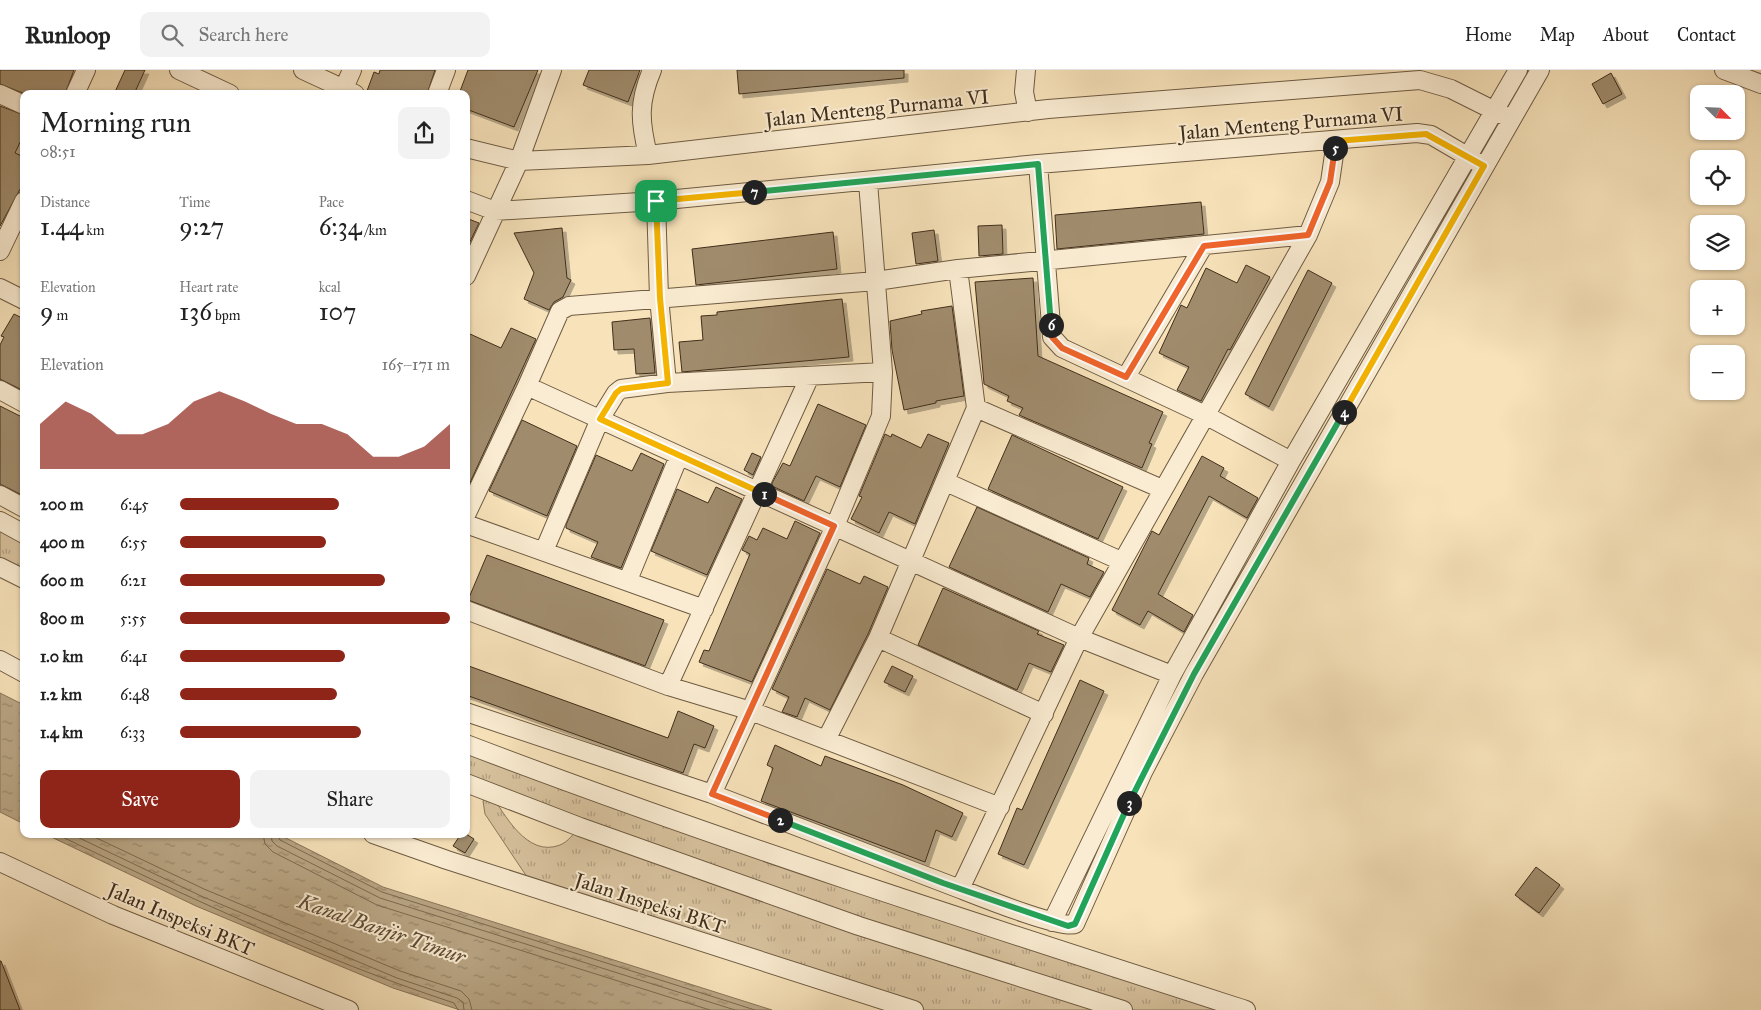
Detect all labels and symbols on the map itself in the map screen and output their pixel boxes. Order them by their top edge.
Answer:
street label: Jalan Menteng Purnama VI [762,84,990,133]
north arrow [1690,85,1745,140]
street label: Jalan Menteng Purnama VI [1176,101,1404,146]
pin: 5 [1322,136,1348,160]
pin [635,180,677,222]
pin: 7 [742,180,766,204]
pin: 6 [1038,312,1064,338]
pin: 4 [1332,400,1356,424]
pin: 1 [752,482,776,506]
pin: 3 [1116,790,1142,816]
pin: 2 [768,808,792,832]
street label: Jalan Inspeksi BKT [569,867,729,940]
street label: Jalan Inspeksi BKT [102,877,258,962]
water label: Kanal Banjir Timur [294,888,470,970]

